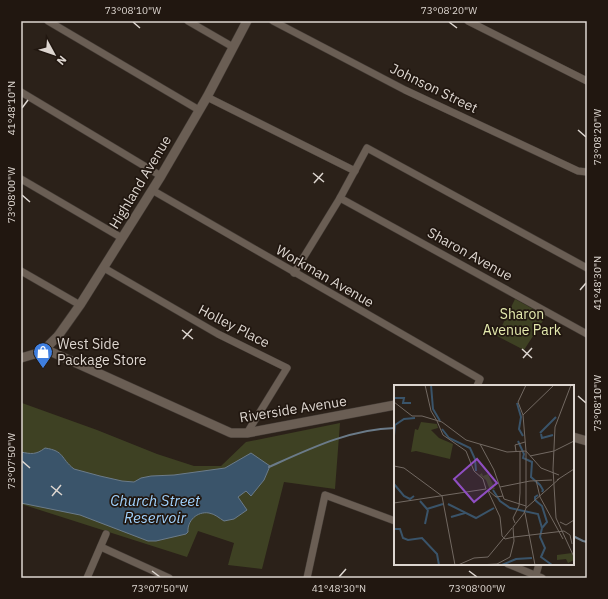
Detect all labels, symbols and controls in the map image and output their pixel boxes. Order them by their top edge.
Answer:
text: 73°08'10"W [105,4,161,17]
text: 73°08'20"W [421,4,477,17]
north arrow [34,34,74,74]
text: N [54,53,70,68]
street label: Johnson Street [387,59,481,117]
text: 41°48'10"N [5,81,18,135]
text: 73°08'20"W [591,109,604,165]
street label: Highland Avenue [105,132,175,232]
text: 73°08'00"W [5,167,18,223]
street label: Sharon Avenue [424,223,516,285]
street label: Workman Avenue [273,241,378,312]
text: 41°48'30"N [591,256,604,310]
street label: Holley Place [195,300,273,352]
park label: Sharon Avenue Park [483,305,562,339]
place label: West Side Package Store [57,335,147,369]
shop icon: West Side Package Store [32,341,54,369]
text: 73°08'10"W [591,375,604,431]
inset map [394,385,574,565]
street label: Riverside Avenue [238,392,348,426]
text: 73°07'50"W [5,433,18,489]
water label: Church Street Reservoir [110,491,201,527]
text: 73°07'50"W [132,582,188,595]
text: 41°48'30"N [312,582,366,595]
text: 73°08'00"W [449,582,505,595]

